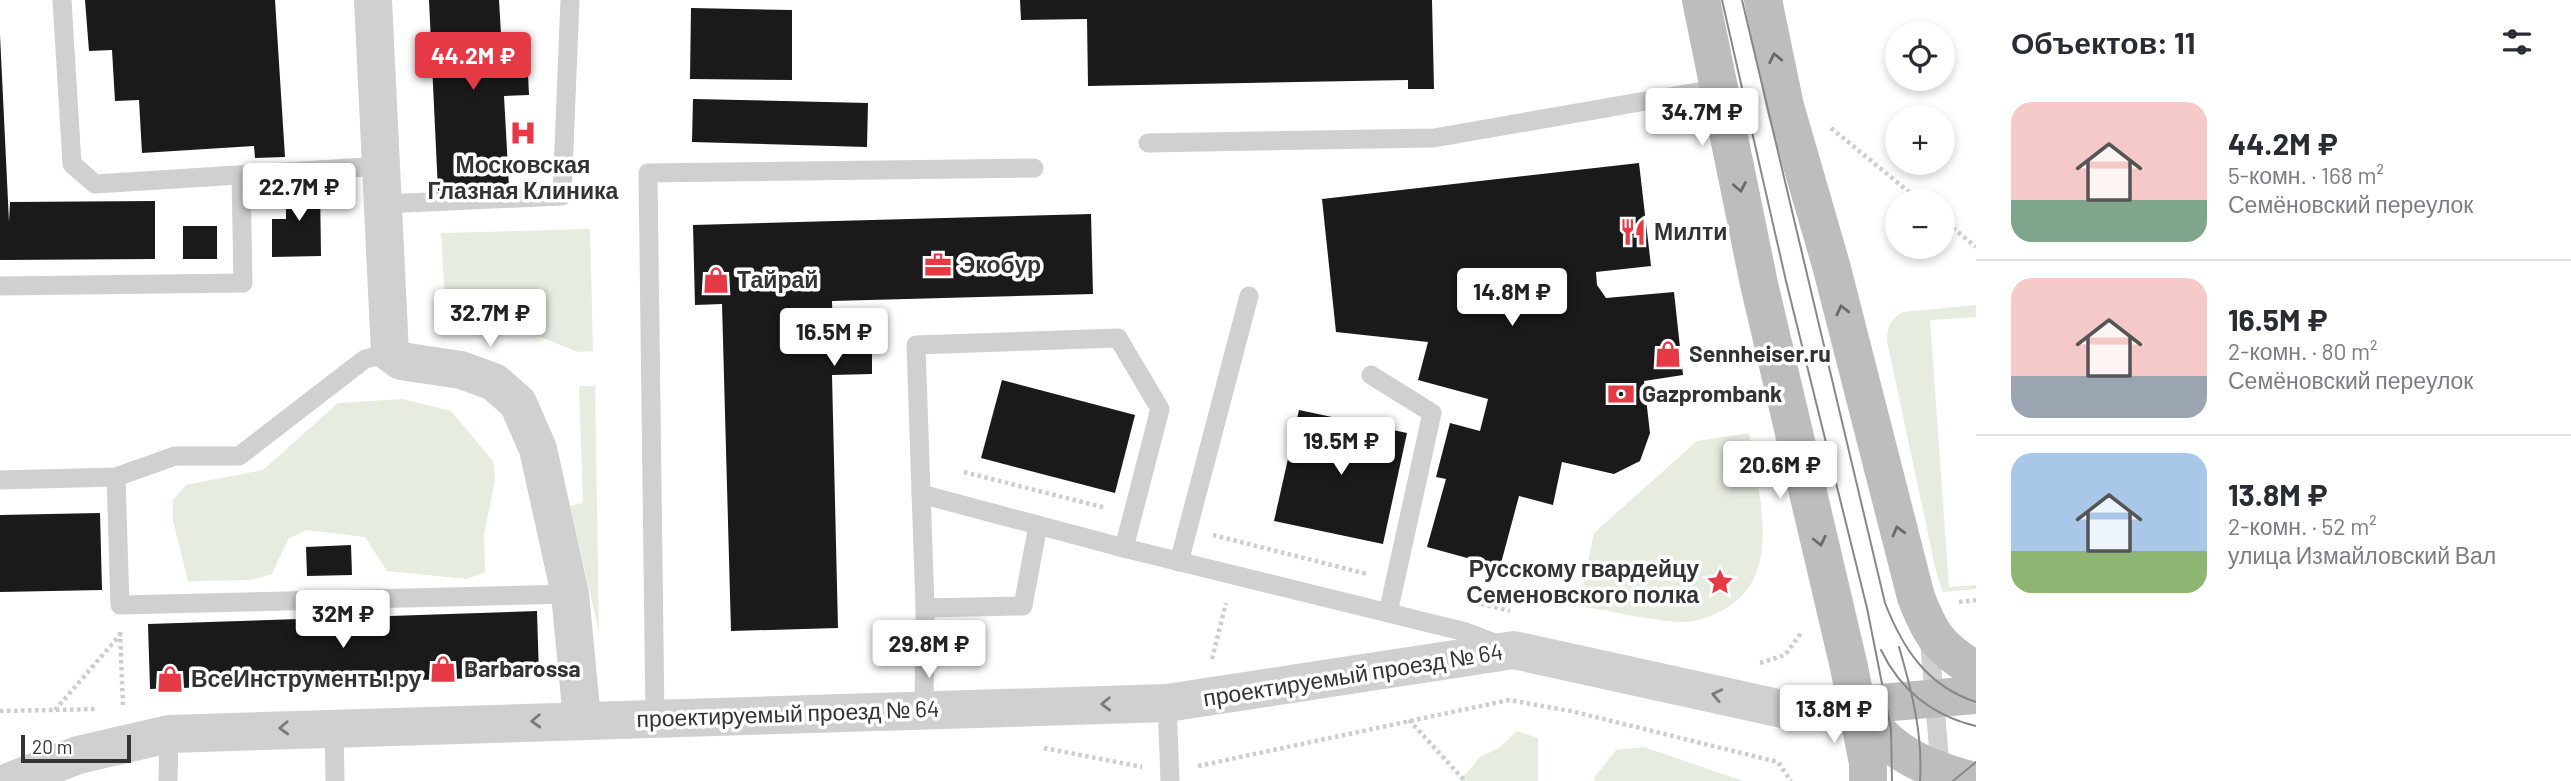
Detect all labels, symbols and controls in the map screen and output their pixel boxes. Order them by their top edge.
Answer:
map controls [1885,21,1955,259]
button: locate [1885,21,1955,91]
icon: filters [2498,23,2536,61]
text: Объектов: 11 [2011,24,2195,60]
pin: 44.2M ₽ [408,32,538,92]
text: 44.2M ₽ [431,41,515,69]
one-way arrow [1769,52,1783,64]
pin: 34.7M ₽ [1637,88,1767,148]
text: 34.7M ₽ [1661,97,1743,125]
button: + [1885,105,1955,175]
hospital icon: Московская Глазная Клиника [508,118,538,148]
text: 44.2M ₽ [2228,125,2338,161]
icon: home [2067,130,2151,214]
place label: Московская Глазная Клиника [428,150,619,204]
text: 5-комн. · 168 m² [2228,161,2384,189]
pin: 22.7M ₽ [234,164,364,223]
text: 22.7M ₽ [259,172,339,200]
one-way arrow [1732,181,1747,193]
button: − [1885,189,1955,259]
text: Семёновский переулок [2228,190,2473,218]
restaurant icon: Милти [1618,217,1648,247]
place label: Милти [1654,217,1727,245]
office icon: Экобур [923,250,953,280]
place label: Экобур [959,250,1041,278]
shop icon: Тайрай [701,265,731,295]
place label: Тайрай [737,265,818,293]
pin: 14.8M ₽ [1447,268,1577,328]
text: 14.8M ₽ [1473,277,1551,305]
pin: 32.7M ₽ [425,290,555,349]
text: 32.7M ₽ [450,298,530,326]
text: 16.5M ₽ [2228,301,2327,337]
one-way arrow [1836,304,1850,316]
icon: home [2067,306,2151,390]
pin: 16.5M ₽ [769,308,899,368]
text: 16.5M ₽ [796,317,872,345]
text: 2-комн. · 80 m² [2228,337,2378,365]
shop icon: Sennheiser.ru [1653,339,1683,369]
place label: Sennheiser.ru [1689,339,1831,367]
text: Семёновский переулок [2228,366,2473,394]
bank icon: Gazprombank [1606,379,1636,409]
place label: Gazprombank [1642,379,1782,407]
pin: 19.5M ₽ [1276,418,1406,477]
text: 19.5M ₽ [1303,426,1379,454]
pin: 20.6M ₽ [1715,442,1845,501]
text: 20.6M ₽ [1739,450,1821,478]
text: 13.8M ₽ [2228,476,2328,512]
icon: home [2067,481,2151,565]
text: 2-комн. · 52 m² [2228,512,2377,540]
one-way arrow [1892,525,1906,537]
one-way arrow [1812,535,1827,547]
text: улица Измайловский Вал [2228,541,2496,569]
place label: Русскому гвардейцу Семеновского полка [1466,554,1699,608]
place icon: Русскому гвардейцу Семеновского полка [1705,567,1735,597]
pin: 32M ₽ [294,590,392,650]
text: 32M ₽ [312,599,374,627]
pin: 29.8M ₽ [864,620,994,680]
text: 29.8M ₽ [889,629,969,657]
street label: проектируемый проезд № 64 [1201,636,1505,712]
shop icon: Barbarossa [428,654,458,684]
place label: Barbarossa [464,654,581,682]
shop icon: ВсеИнструменты.ру [155,664,185,694]
place label: ВсеИнструменты.ру [191,664,421,692]
pin: 13.8M ₽ [1769,686,1899,745]
one-way arrow [1711,688,1723,703]
street label: проектируемый проезд № 64 [636,694,940,732]
text: 13.8M ₽ [1796,694,1872,722]
one-way arrow [1101,697,1112,712]
one-way arrow [530,713,541,728]
one-way arrow [278,721,289,736]
scale bar [21,732,131,764]
text: 20 m [32,735,72,758]

